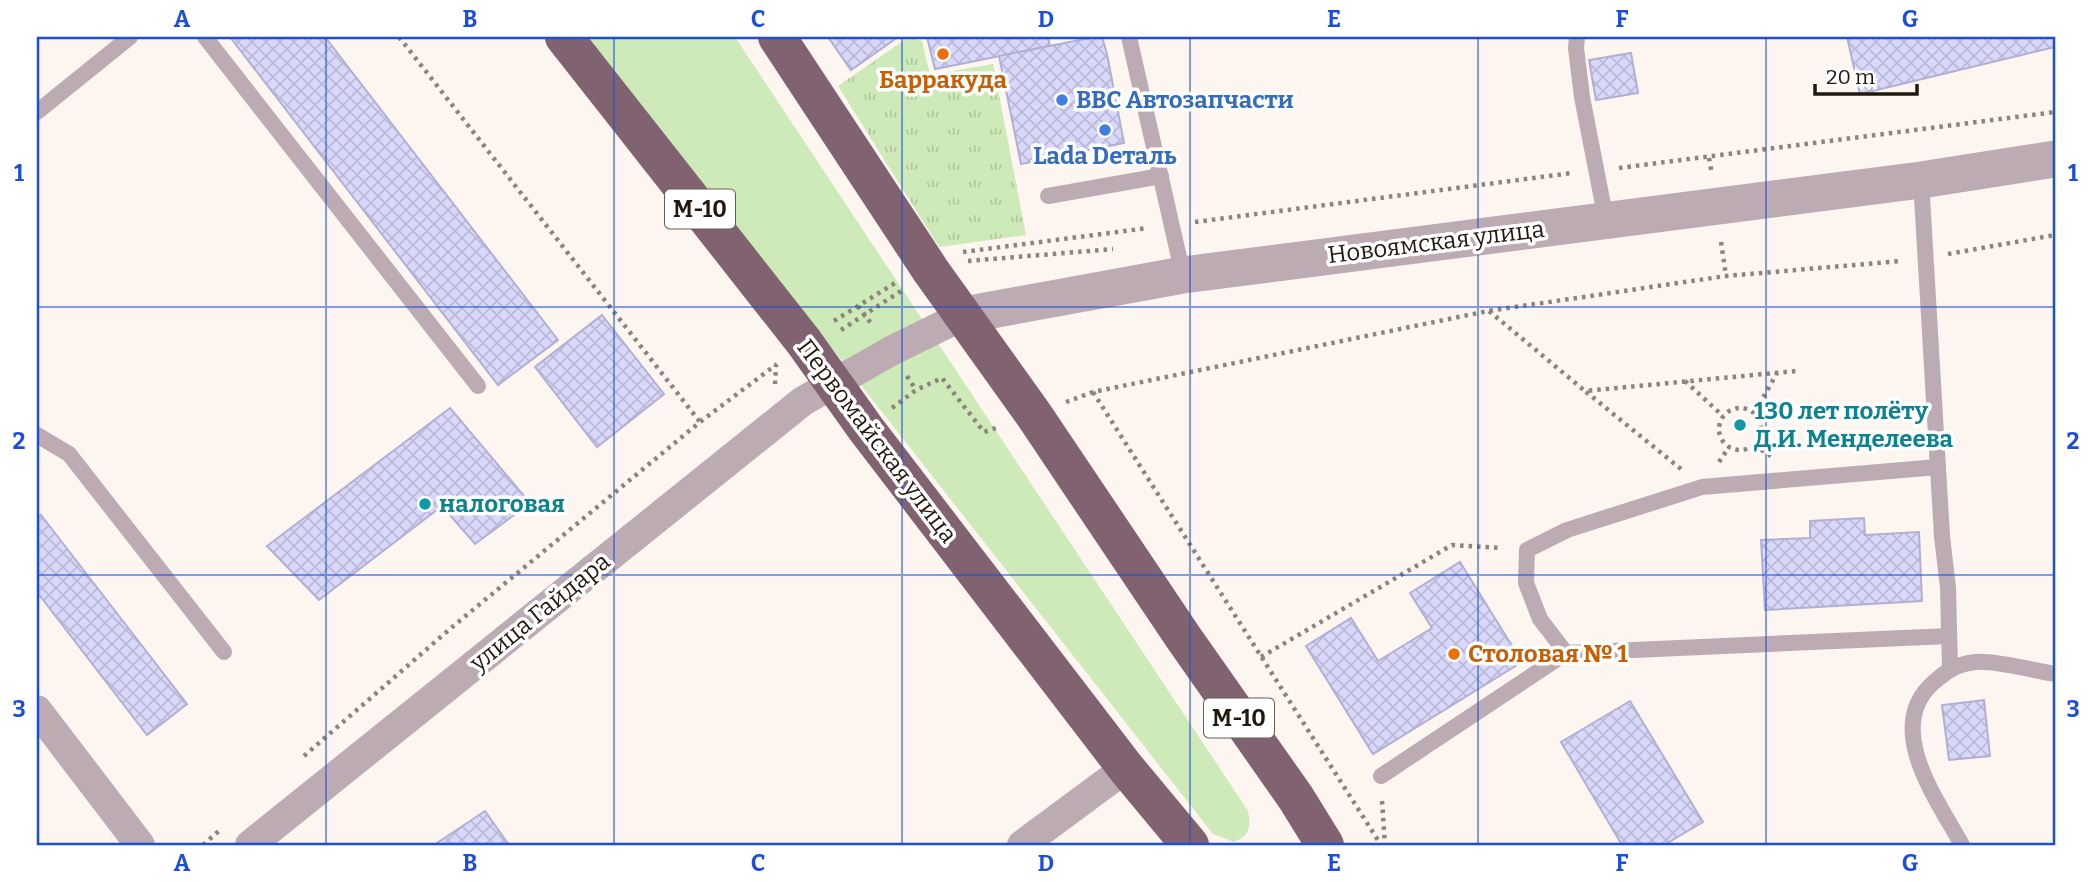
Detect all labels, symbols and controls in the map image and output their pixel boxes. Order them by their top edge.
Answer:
text: A [174,5,191,33]
text: B [463,5,477,33]
text: C [751,5,765,33]
text: D [1038,5,1054,33]
text: E [1327,5,1341,33]
text: F [1616,5,1629,33]
text: G [1902,5,1919,33]
marker: Барракуда [935,46,951,62]
scale bar [1815,52,1917,96]
text: 20 m [1826,64,1875,90]
place label: Барракуда [879,66,1007,94]
place label: ВВС Автозапчасти [1076,86,1294,114]
marker: ВВС Автозапчасти [1054,92,1070,108]
marker: Lada Dеталь [1097,122,1113,138]
place label: Lada Dеталь [1033,142,1177,170]
text: 1 [14,159,24,187]
text: 1 [2068,159,2078,187]
road number: М-10 [665,190,735,229]
street label: Новоямская улица [1326,215,1546,269]
street label: Первомайская улица [791,334,963,548]
place label: 130 лет полёту Д.И. Менделеева [1754,397,1954,453]
marker: 130 лет полёту Д.И. Менделеева [1732,417,1748,433]
text: 2 [13,427,26,455]
text: 2 [2067,427,2080,455]
place label: налоговая [439,490,565,518]
marker: налоговая [417,496,433,512]
street label: улица Гайдара [464,547,615,678]
place label: Столовая № 1 [1468,640,1628,668]
marker: Столовая № 1 [1446,646,1462,662]
text: 3 [12,695,26,723]
text: 3 [2066,695,2080,723]
road number: М-10 [1204,698,1274,738]
text: A [174,849,191,877]
text: B [463,849,477,877]
text: C [751,849,765,877]
text: D [1038,849,1054,877]
text: E [1327,849,1341,877]
text: F [1616,849,1629,877]
text: G [1902,849,1919,877]

